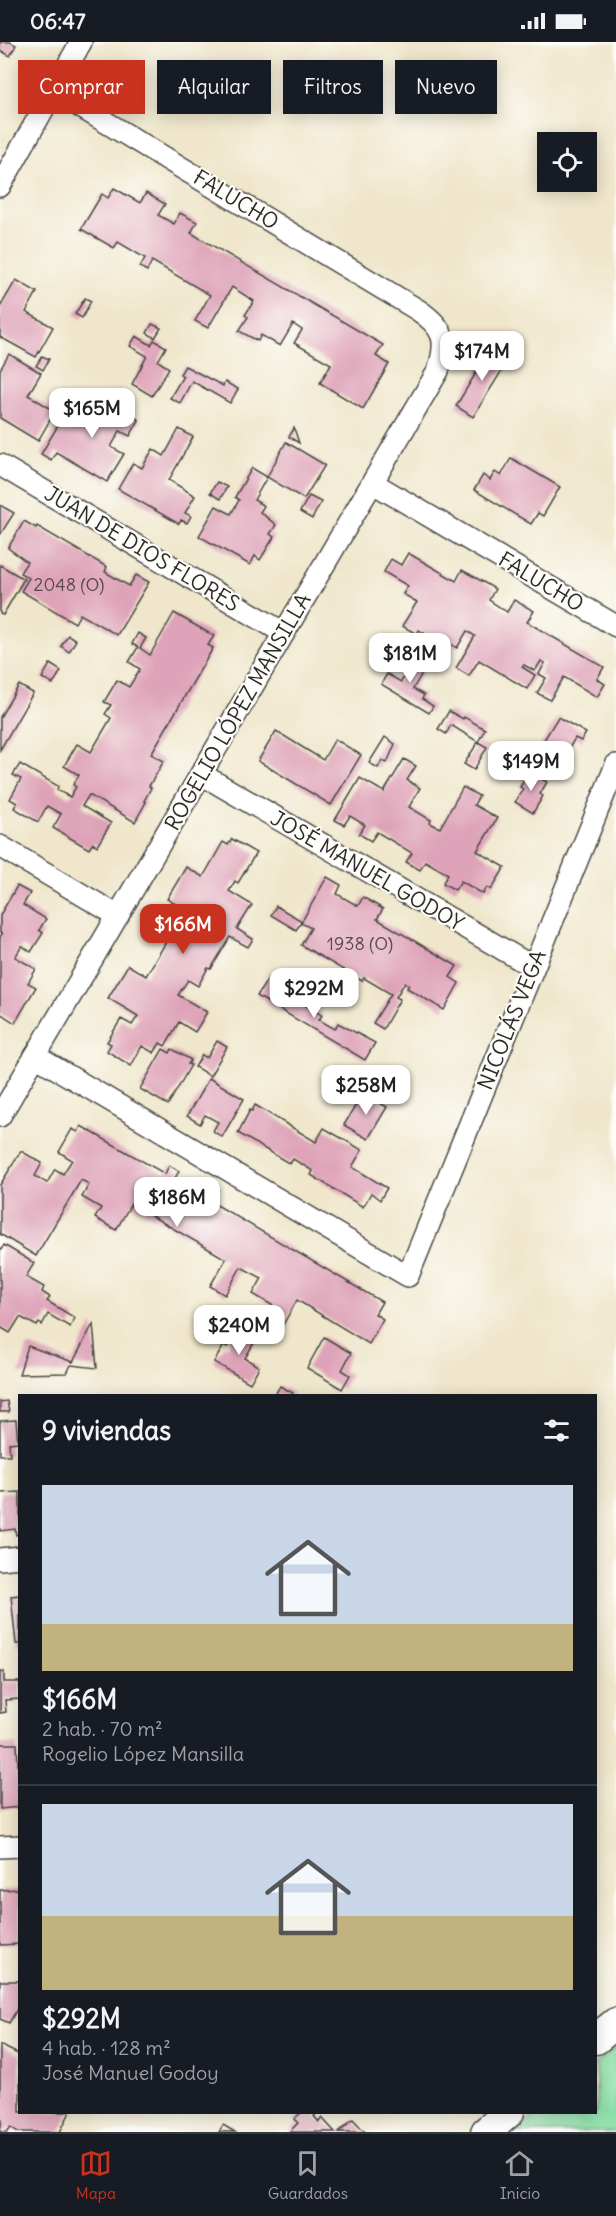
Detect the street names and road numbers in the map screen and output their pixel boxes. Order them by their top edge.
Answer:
street label: FALUCHO [189,164,284,236]
street label: JUAN DE DIOS FLORES [40,480,245,618]
street label: FALUCHO [494,546,589,618]
street label: ROGELIO LÓPEZ MANSILLA [159,588,317,835]
street label: JOSÉ MANUEL GODOY [266,804,469,937]
street label: NICOLÁS VEGA [471,946,552,1094]

